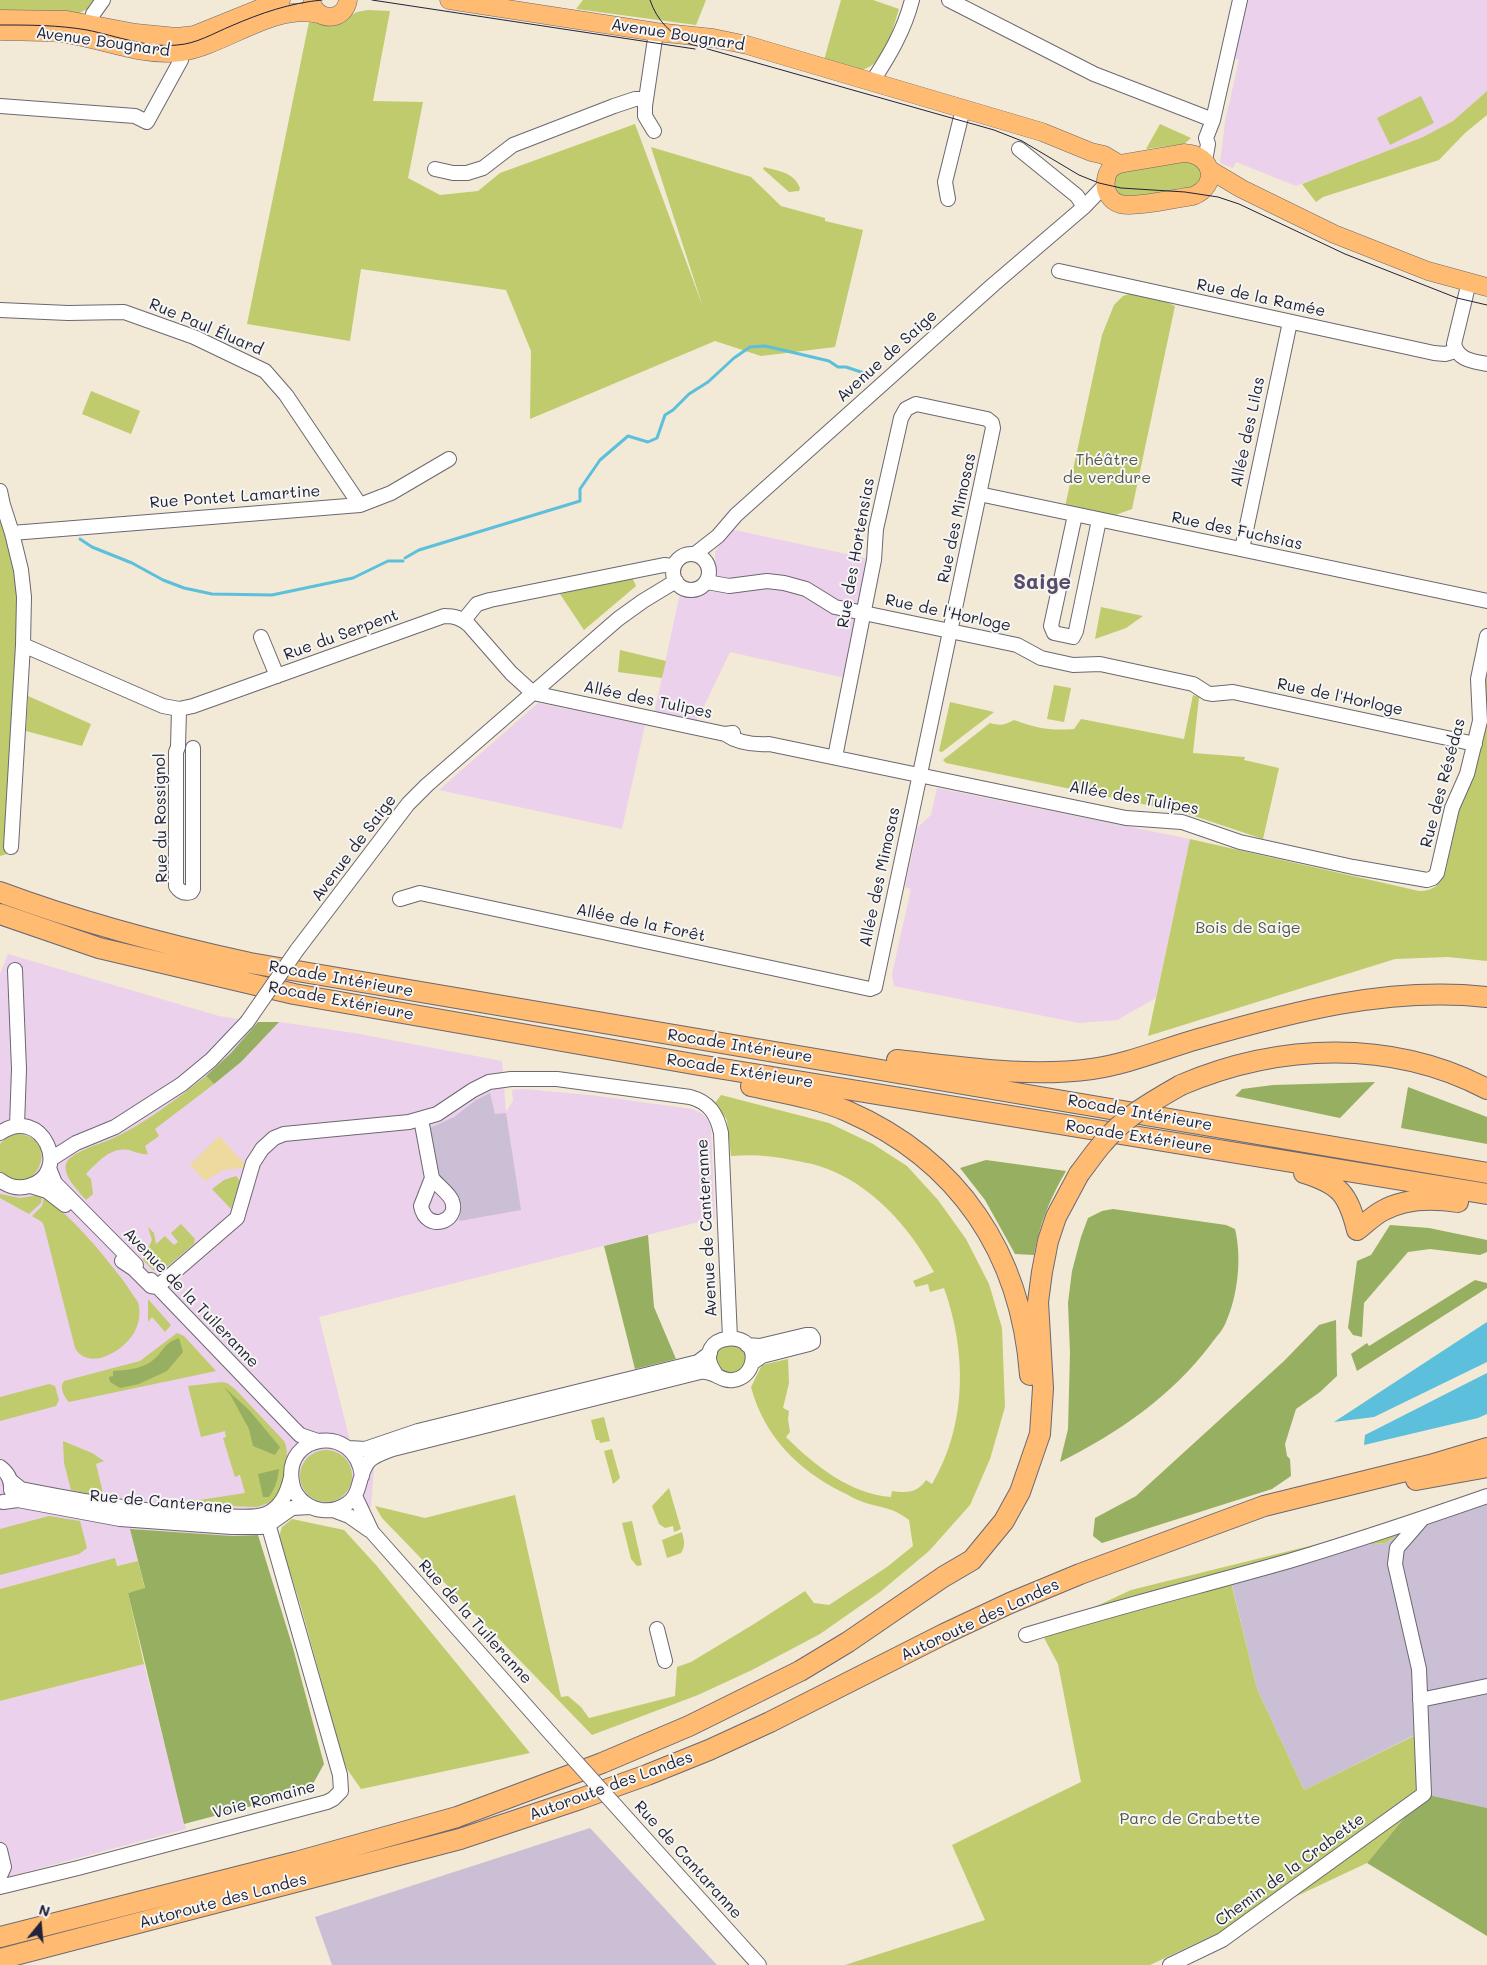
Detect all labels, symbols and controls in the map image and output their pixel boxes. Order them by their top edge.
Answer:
street label: Avenue Bougnard [610,15,746,55]
street label: Avenue Bougnard [35,23,171,61]
street label: Rue de la Ramée [1195,275,1327,321]
street label: Rue Paul Éluard [146,294,266,360]
street label: Avenue de Saige [833,306,941,406]
street label: Allée des Lilas [1227,375,1269,489]
park label: Théâtre de verdure [1063,450,1151,488]
street label: Rue des Mimosas [934,451,980,585]
street label: Rue des Hortensias [833,476,879,630]
street label: Rue Pontet Lamartine [149,481,321,513]
street label: Rue des Fuchsias [1170,508,1304,554]
district label: Saige [1013,570,1071,596]
street label: Rue de l'Horloge [883,590,1013,636]
street label: Rue du Serpent [281,605,401,665]
street label: Rue de l'Horloge [1275,674,1405,720]
street label: Allée des Tulipes [582,677,714,723]
street label: Rue des Résédas [1417,716,1469,850]
street label: Rue du Rossignol [150,753,172,883]
street label: Allée des Tulipes [1068,777,1200,819]
street label: Avenue de Saige [308,791,400,905]
street label: Allée des Mimosas [856,805,904,949]
street label: Allée de la Forêt [575,900,707,946]
park label: Bois de Saige [1195,918,1301,938]
street label: Rocade Intérieure [267,957,415,1001]
street label: Rocade Extérieure [266,977,416,1025]
street label: Rocade Intérieure [666,1025,814,1067]
street label: Rocade Extérieure [665,1050,815,1092]
street label: Rocade Intérieure [1066,1091,1214,1135]
street label: Rocade Extérieure [1064,1116,1214,1158]
street label: Avenue de Canteranne [693,1138,721,1318]
street label: Avenue de la Tuileranne [119,1224,263,1372]
street label: Rue de Canterane [89,1486,233,1518]
street label: Rue de la Tuileranne [414,1556,536,1688]
street label: Autoroute des Landes [898,1575,1062,1665]
street label: Autoroute des Landes [527,1747,695,1825]
street label: Voie Romaine [210,1777,318,1823]
street label: Rue de Cantaranne [630,1797,746,1923]
park label: Parc de Crabette [1120,1809,1260,1829]
street label: Chemin de la Crabette [1212,1809,1368,1931]
street label: Autoroute des Landes [137,1869,309,1933]
north arrow [15,1900,65,1950]
text: N [37,1900,52,1921]

